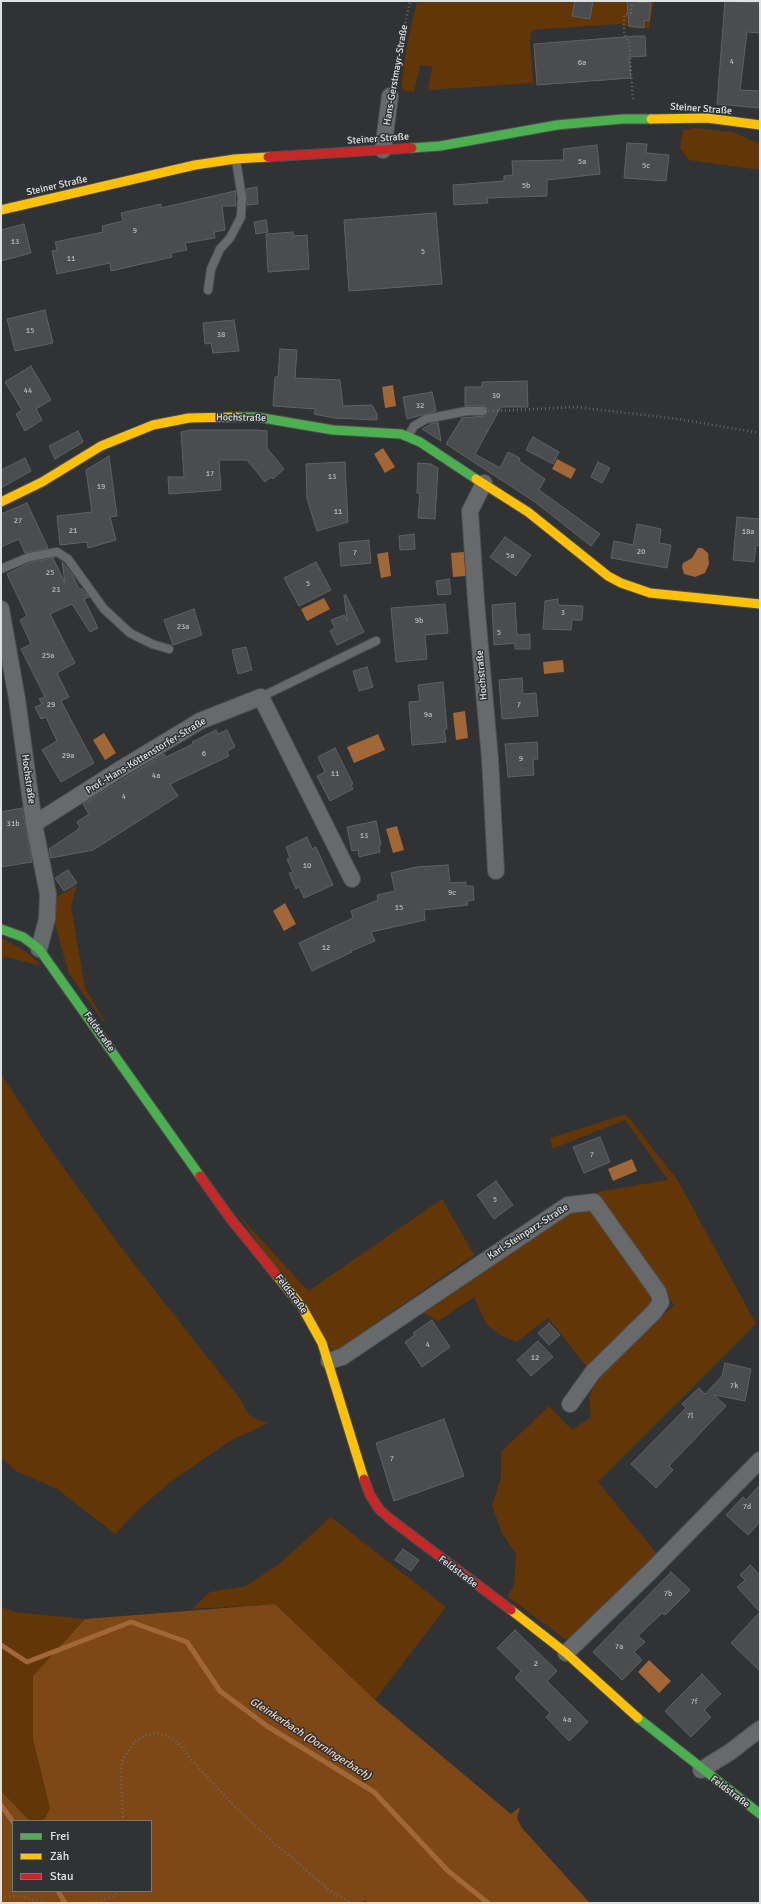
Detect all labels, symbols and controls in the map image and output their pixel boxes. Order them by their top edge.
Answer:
street label: Hans-Gerstmayr-Straße [381,24,411,126]
house number: 4 [730,57,734,67]
house number: 6a [578,58,586,68]
street label: Steiner Straße [670,101,732,117]
street label: Steiner Straße [347,131,409,147]
house number: 5a [578,157,586,167]
house number: 5c [642,161,650,171]
street label: Steiner Straße [25,173,89,199]
house number: 5b [522,181,530,191]
house number: 9 [133,226,137,236]
house number: 13 [11,237,19,247]
house number: 5 [421,247,425,257]
house number: 11 [67,254,75,264]
house number: 15 [26,326,34,336]
house number: 38 [217,330,225,340]
house number: 44 [24,386,32,396]
house number: 30 [492,391,500,401]
house number: 32 [416,401,424,411]
street label: Hochstraße [216,412,266,424]
house number: 17 [206,469,214,479]
house number: 13 [328,472,336,482]
house number: 19 [97,482,105,492]
house number: 11 [334,507,342,517]
house number: 27 [14,516,22,526]
house number: 21 [69,526,77,536]
house number: 18a [742,527,754,537]
house number: 20 [637,547,645,557]
house number: 7 [353,548,357,558]
house number: 5a [506,551,514,561]
house number: 25 [46,568,54,578]
house number: 5 [306,579,310,589]
house number: 23 [52,585,60,595]
house number: 3 [561,608,565,618]
house number: 9b [415,616,423,626]
house number: 23a [177,622,189,632]
house number: 5 [497,628,501,638]
street label: Hochstraße [474,650,490,700]
house number: 25a [42,651,54,661]
house number: 29 [47,700,55,710]
house number: 7 [517,700,521,710]
house number: 9a [424,710,432,720]
street label: Prof.-Hans-Köttenstorfer-Straße [84,715,208,797]
house number: 6 [202,749,206,759]
house number: 29a [62,751,74,761]
street label: Hochstraße [19,753,37,805]
house number: 9 [519,754,523,764]
house number: 11 [331,769,339,779]
house number: 4a [152,771,160,781]
house number: 4 [122,792,126,802]
house number: 31b [7,819,19,829]
house number: 13 [360,831,368,841]
house number: 10 [303,861,311,871]
house number: 9c [448,888,456,898]
house number: 15 [395,903,403,913]
house number: 12 [322,943,330,953]
street label: Feldstraße [81,1010,117,1054]
house number: 7 [590,1150,594,1160]
house number: 5 [493,1195,497,1205]
street label: Karl-Steinparz-Straße [485,1201,571,1263]
street label: Feldstraße [272,1272,310,1316]
house number: 4 [426,1340,430,1350]
house number: 12 [531,1353,539,1363]
house number: 7k [730,1381,738,1391]
house number: 7l [687,1411,693,1421]
house number: 7 [390,1454,394,1464]
house number: 7d [743,1502,751,1512]
street label: Feldstraße [436,1553,480,1591]
house number: 7b [664,1589,672,1599]
house number: 7a [615,1642,623,1652]
house number: 2 [534,1659,538,1669]
water label: Gleinkerbach (Dorningerbach) [247,1695,373,1783]
house number: 7f [691,1697,697,1707]
house number: 4a [563,1715,571,1725]
street label: Feldstraße [708,1773,752,1811]
legend [12,1820,152,1892]
text: Frei [50,1829,69,1844]
text: Zäh [50,1849,69,1864]
text: Stau [50,1869,74,1884]

